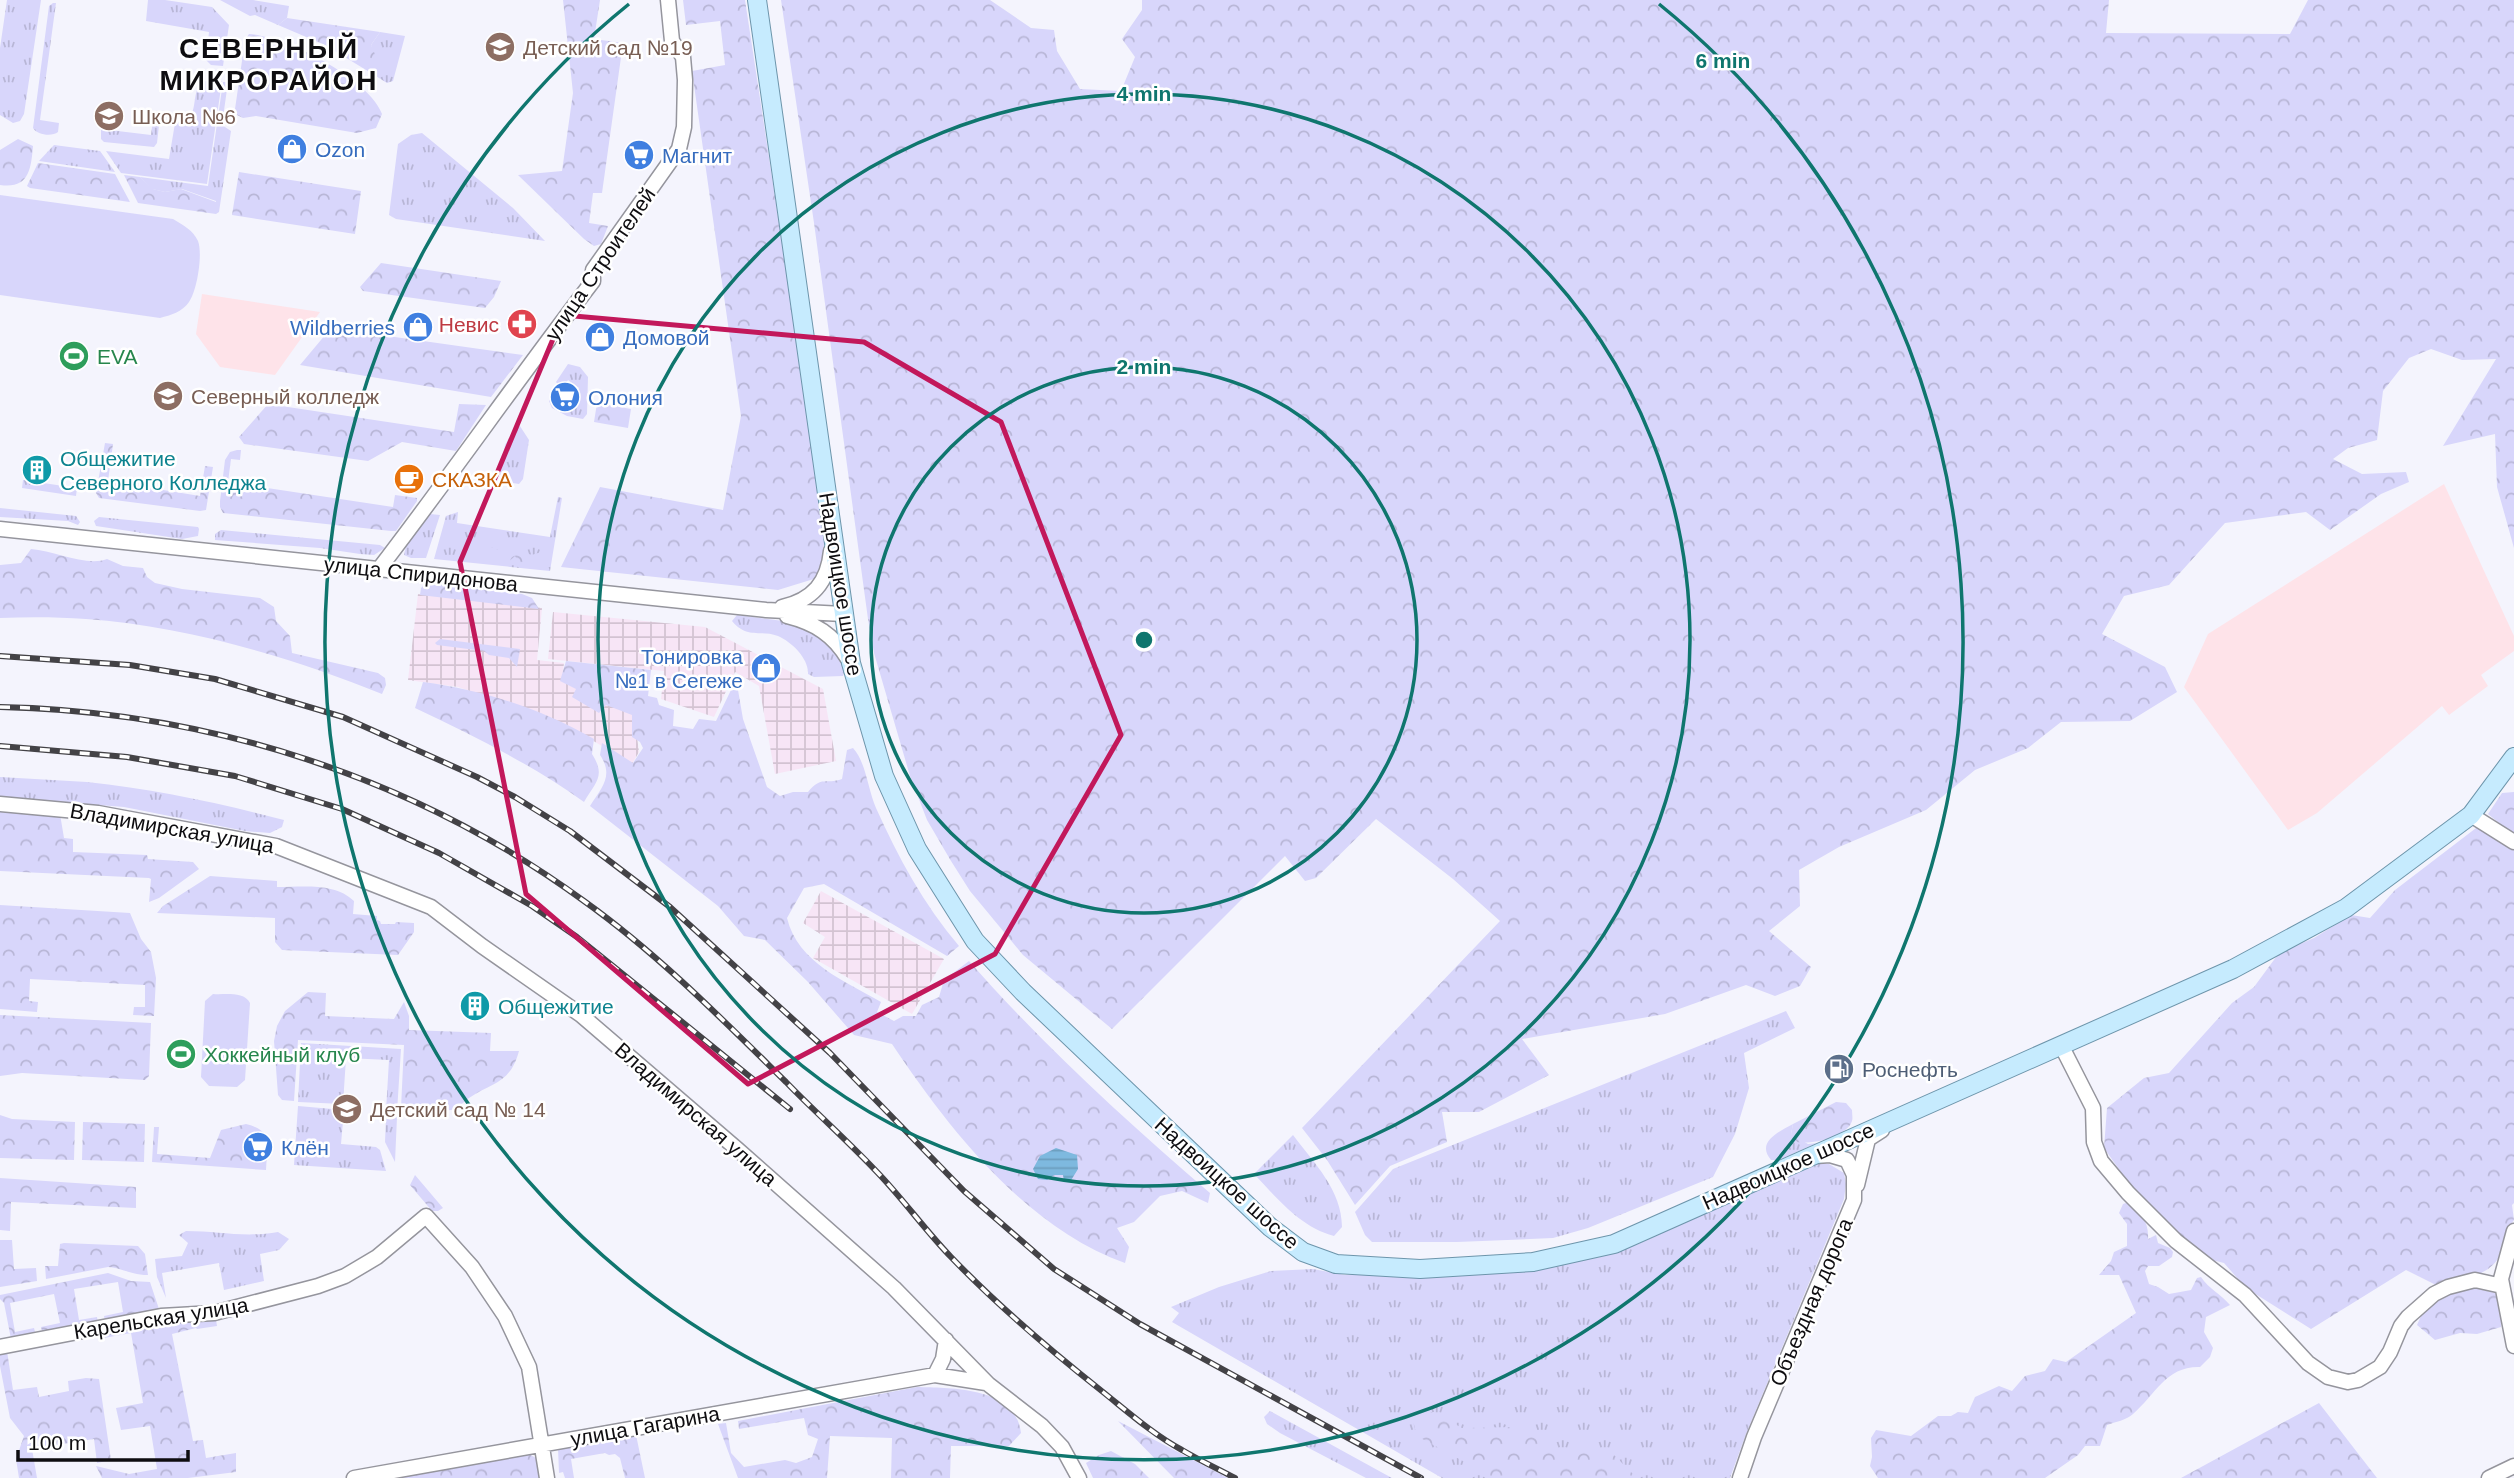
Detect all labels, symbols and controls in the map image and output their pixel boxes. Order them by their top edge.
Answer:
school or university icon: Детский сад №19 [483,30,517,64]
district label: СЕВЕРНЫЙ МИКРОРАЙОН [159,32,379,96]
place label: Детский сад №19 [523,36,693,59]
text: 6 min [1696,49,1750,72]
text: 4 min [1117,82,1171,105]
school or university icon: Школа №6 [92,99,126,133]
place label: Школа №6 [132,105,236,128]
shop icon: Ozon [275,132,309,166]
place label: Ozon [315,138,365,161]
supermarket icon: Магнит [622,138,656,172]
place label: Магнит [662,144,732,167]
street label: улица Строителей [540,183,660,345]
pharmacy icon: Невис [505,307,539,341]
shop icon: Wildberries [401,310,435,344]
place label: Невис [439,313,499,336]
place label: Wildberries [290,316,395,339]
shop icon: Домовой [583,320,617,354]
place label: Домовой [623,326,710,349]
sports icon: EVA [57,339,91,373]
place label: EVA [97,345,137,368]
text: 2 min [1117,355,1171,378]
school or university icon: Северный колледж [151,379,185,413]
supermarket icon: Олония [548,380,582,414]
place label: Северный колледж [191,385,379,408]
place label: Олония [588,386,663,409]
place label: Общежитие Северного Колледжа [60,447,267,494]
building icon: Общежитие Северного Колледжа [20,453,54,487]
cafe icon: СКАЗКА [392,462,426,496]
place label: СКАЗКА [432,468,512,491]
street label: Надвоицкое шоссе [815,491,867,677]
street label: улица Спиридонова [323,552,520,596]
centre of rings [1132,628,1156,652]
place label: Тонировка №1 в Сегеже [615,645,743,692]
shop icon: Тонировка №1 в Сегеже [749,651,783,685]
street label: Владимирская улица [68,799,276,857]
building icon: Общежитие [458,989,492,1023]
place label: Общежитие [498,995,614,1018]
sports icon: Хоккейный клуб [164,1037,198,1071]
street label: Владимирская улица [611,1038,782,1191]
place label: Хоккейный клуб [204,1043,360,1066]
fuel station icon: Роснефть [1822,1052,1856,1086]
place label: Роснефть [1862,1058,1958,1081]
school or university icon: Детский сад № 14 [330,1092,364,1126]
place label: Детский сад № 14 [370,1098,546,1121]
street label: Надвоицкое шоссе [1150,1112,1304,1254]
street label: Надвоицкое шоссе [1699,1118,1877,1214]
supermarket icon: Клён [241,1130,275,1164]
place label: Клён [281,1136,329,1159]
street label: Объездная дорога [1765,1214,1857,1389]
street label: Карельская улица [72,1293,250,1343]
street label: улица Гагарина [569,1402,722,1450]
scale bar [18,1418,187,1462]
text: 100 m [28,1431,86,1454]

